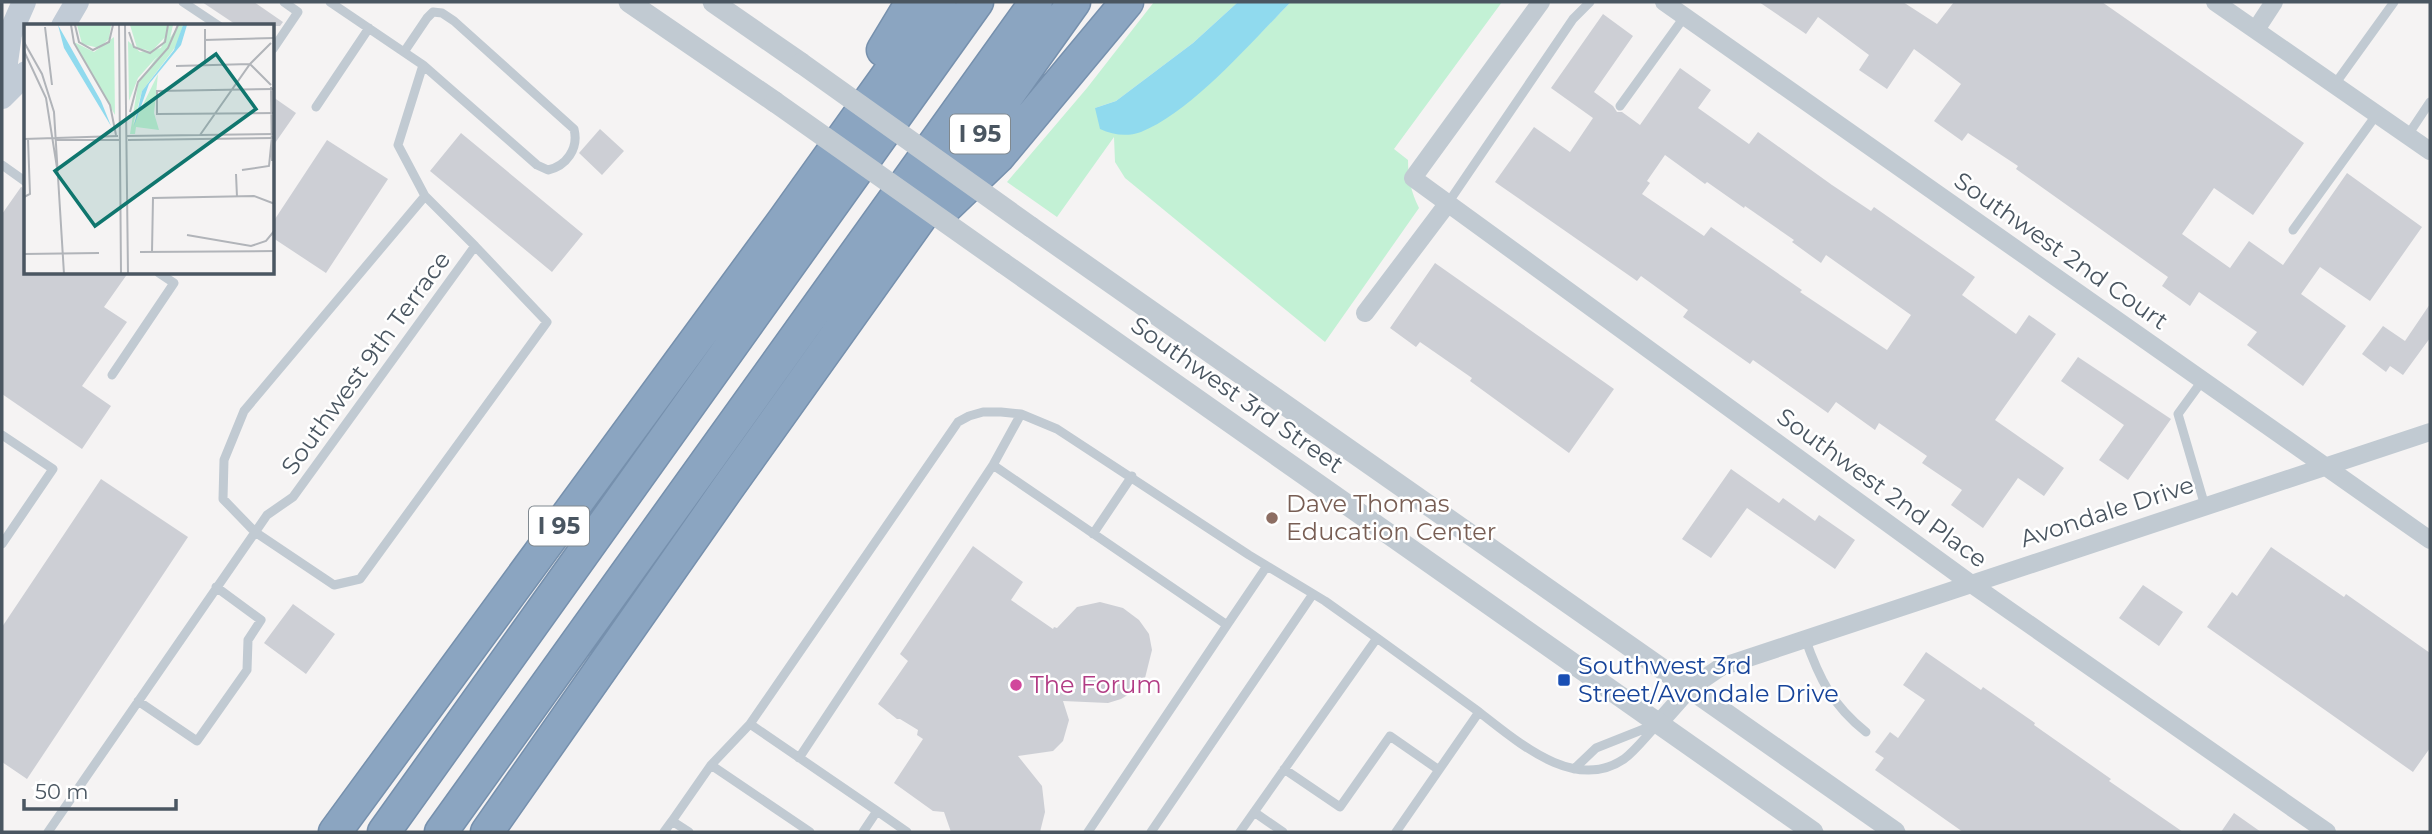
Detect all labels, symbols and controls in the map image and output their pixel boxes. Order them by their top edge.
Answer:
inset map [24,24,275,275]
road number: I 95 [950,114,1010,154]
street label: Southwest 2nd Court [1949,166,2174,336]
street label: Southwest 9th Terrace [275,245,456,480]
street label: Southwest 3rd Street [1126,310,1349,479]
street label: Southwest 2nd Place [1772,402,1993,574]
street label: Avondale Drive [2016,470,2197,553]
place label: Dave Thomas Education Center [1286,489,1496,546]
road number: I 95 [529,506,589,546]
marker: Dave Thomas Education Center [1264,510,1280,526]
place label: Southwest 3rd Street/Avondale Drive [1578,651,1839,708]
place label: The Forum [1030,670,1162,699]
marker: Southwest 3rd Street/Avondale Drive [1556,672,1572,688]
marker: The Forum [1008,677,1024,693]
scale bar [24,768,177,812]
text: 50 m [35,779,89,804]

